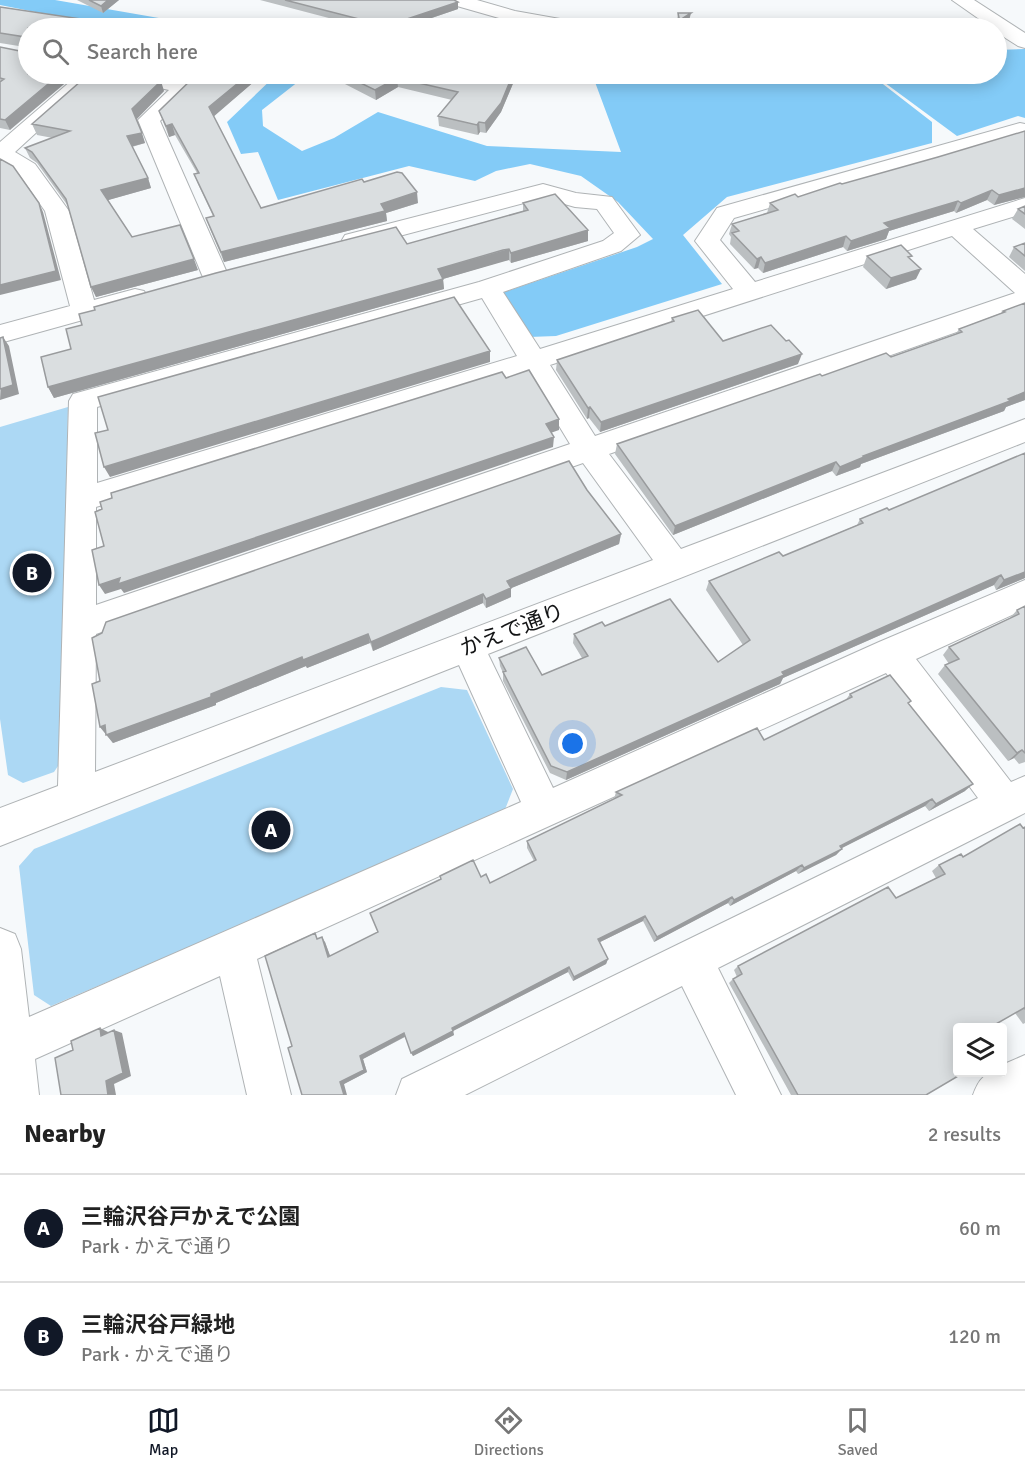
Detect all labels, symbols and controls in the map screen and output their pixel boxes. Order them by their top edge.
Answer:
search box [18,18,1007,84]
icon: search [39,35,72,68]
text: Search here [87,38,198,65]
pin: B [12,550,51,596]
street label: かえで通り [456,597,568,662]
your location [558,729,587,758]
pin: A [252,808,290,852]
map controls [953,1023,1007,1077]
button: layers [953,1023,1007,1077]
text: Nearby [24,1118,105,1150]
text: 2 results [928,1122,1001,1147]
text: 三輪沢谷戸かえで公園 [81,1203,300,1230]
text: A [37,1216,50,1241]
text: 60 m [959,1216,1001,1241]
text: Park · かえで通り [81,1234,234,1259]
text: 三輪沢谷戸緑地 [81,1311,235,1338]
text: B [37,1324,50,1349]
text: 120 m [948,1324,1001,1349]
text: Park · かえで通り [81,1342,234,1367]
tab: Map [147,1404,180,1460]
tab: Directions [474,1404,544,1460]
tab: Saved [838,1404,878,1460]

